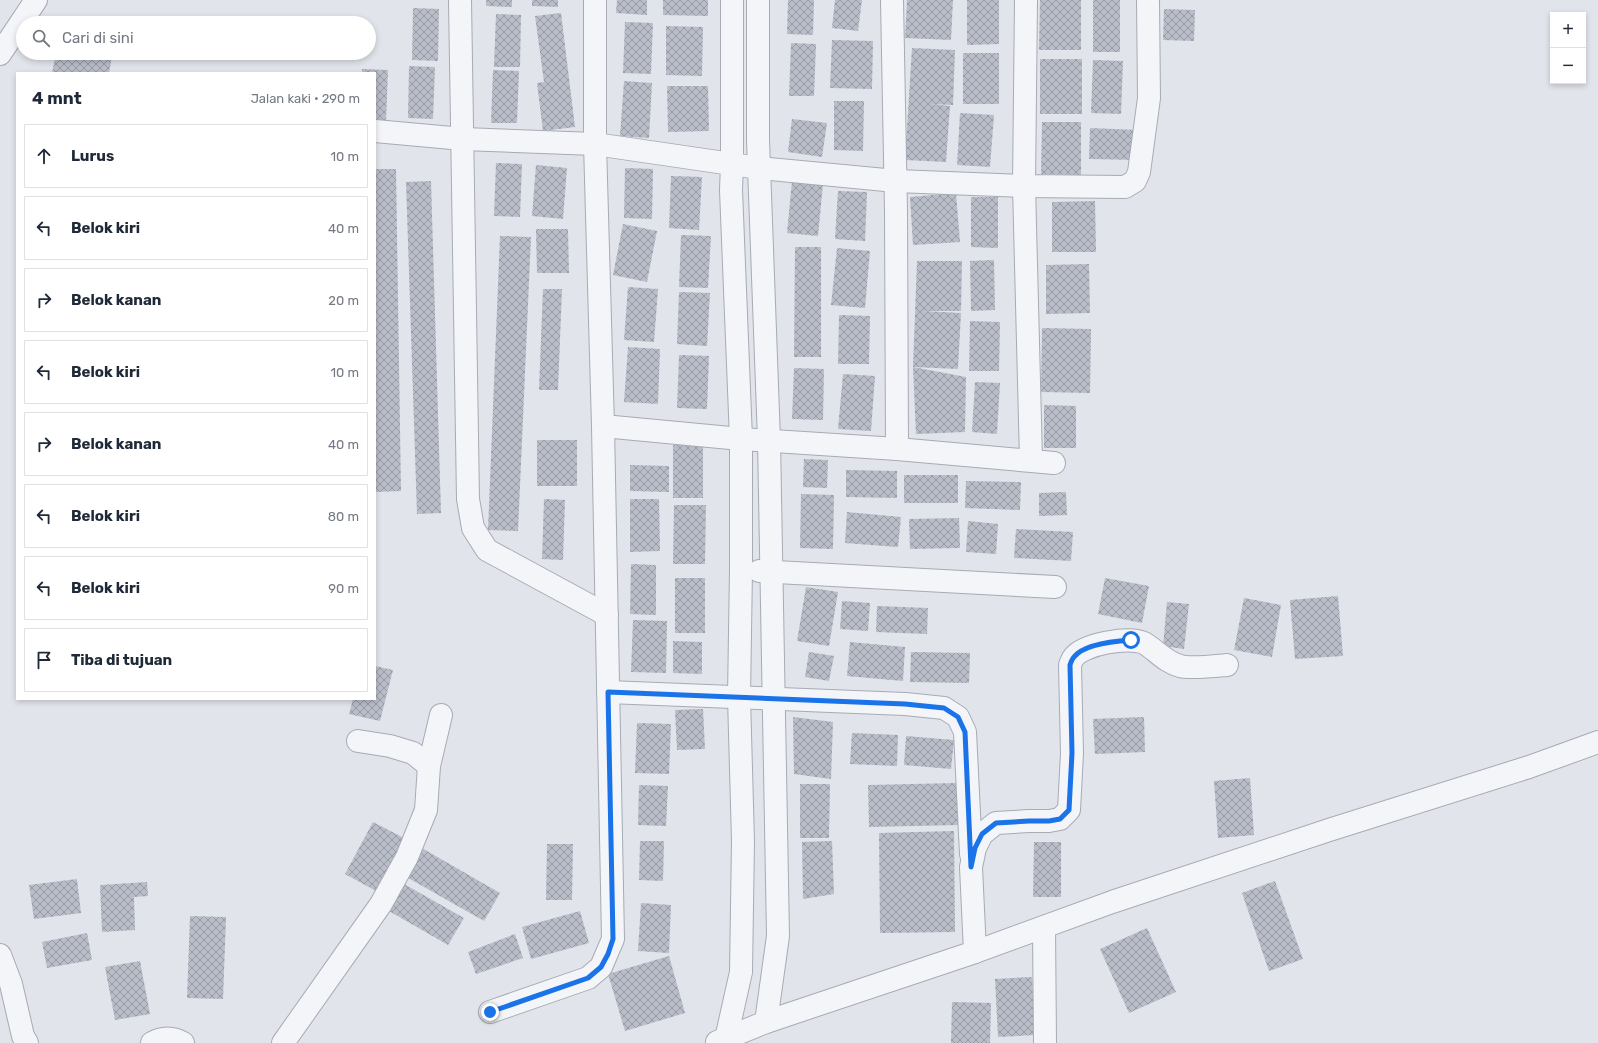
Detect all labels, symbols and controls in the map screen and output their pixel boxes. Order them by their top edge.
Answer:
map controls [1550,12,1586,84]
button: + [1550,12,1586,48]
search box [16,16,376,60]
icon: search [30,27,52,49]
text: Cari di sini [62,29,134,47]
button: − [1550,48,1586,84]
text: 4 mnt [32,88,82,108]
text: Jalan kaki · 290 m [251,91,360,106]
icon: ahead [33,145,55,167]
text: Lurus [71,147,114,165]
text: 10 m [330,149,359,164]
icon: left [33,217,55,239]
text: Belok kiri [71,219,140,237]
text: 40 m [328,221,359,236]
icon: right [33,289,55,311]
text: Belok kanan [71,291,161,309]
text: 20 m [328,293,359,308]
icon: left [33,361,55,383]
text: Belok kiri [71,363,140,381]
text: 10 m [330,365,359,380]
icon: right [33,433,55,455]
text: Belok kanan [71,435,161,453]
text: 40 m [328,437,359,452]
icon: left [33,505,55,527]
text: Belok kiri [71,507,140,525]
text: 80 m [328,509,359,524]
icon: left [33,577,55,599]
text: Belok kiri [71,579,140,597]
text: 90 m [328,581,359,596]
route start [1122,631,1140,649]
icon: arrive [33,649,55,671]
text: Tiba di tujuan [71,651,172,669]
route end [481,1003,499,1021]

